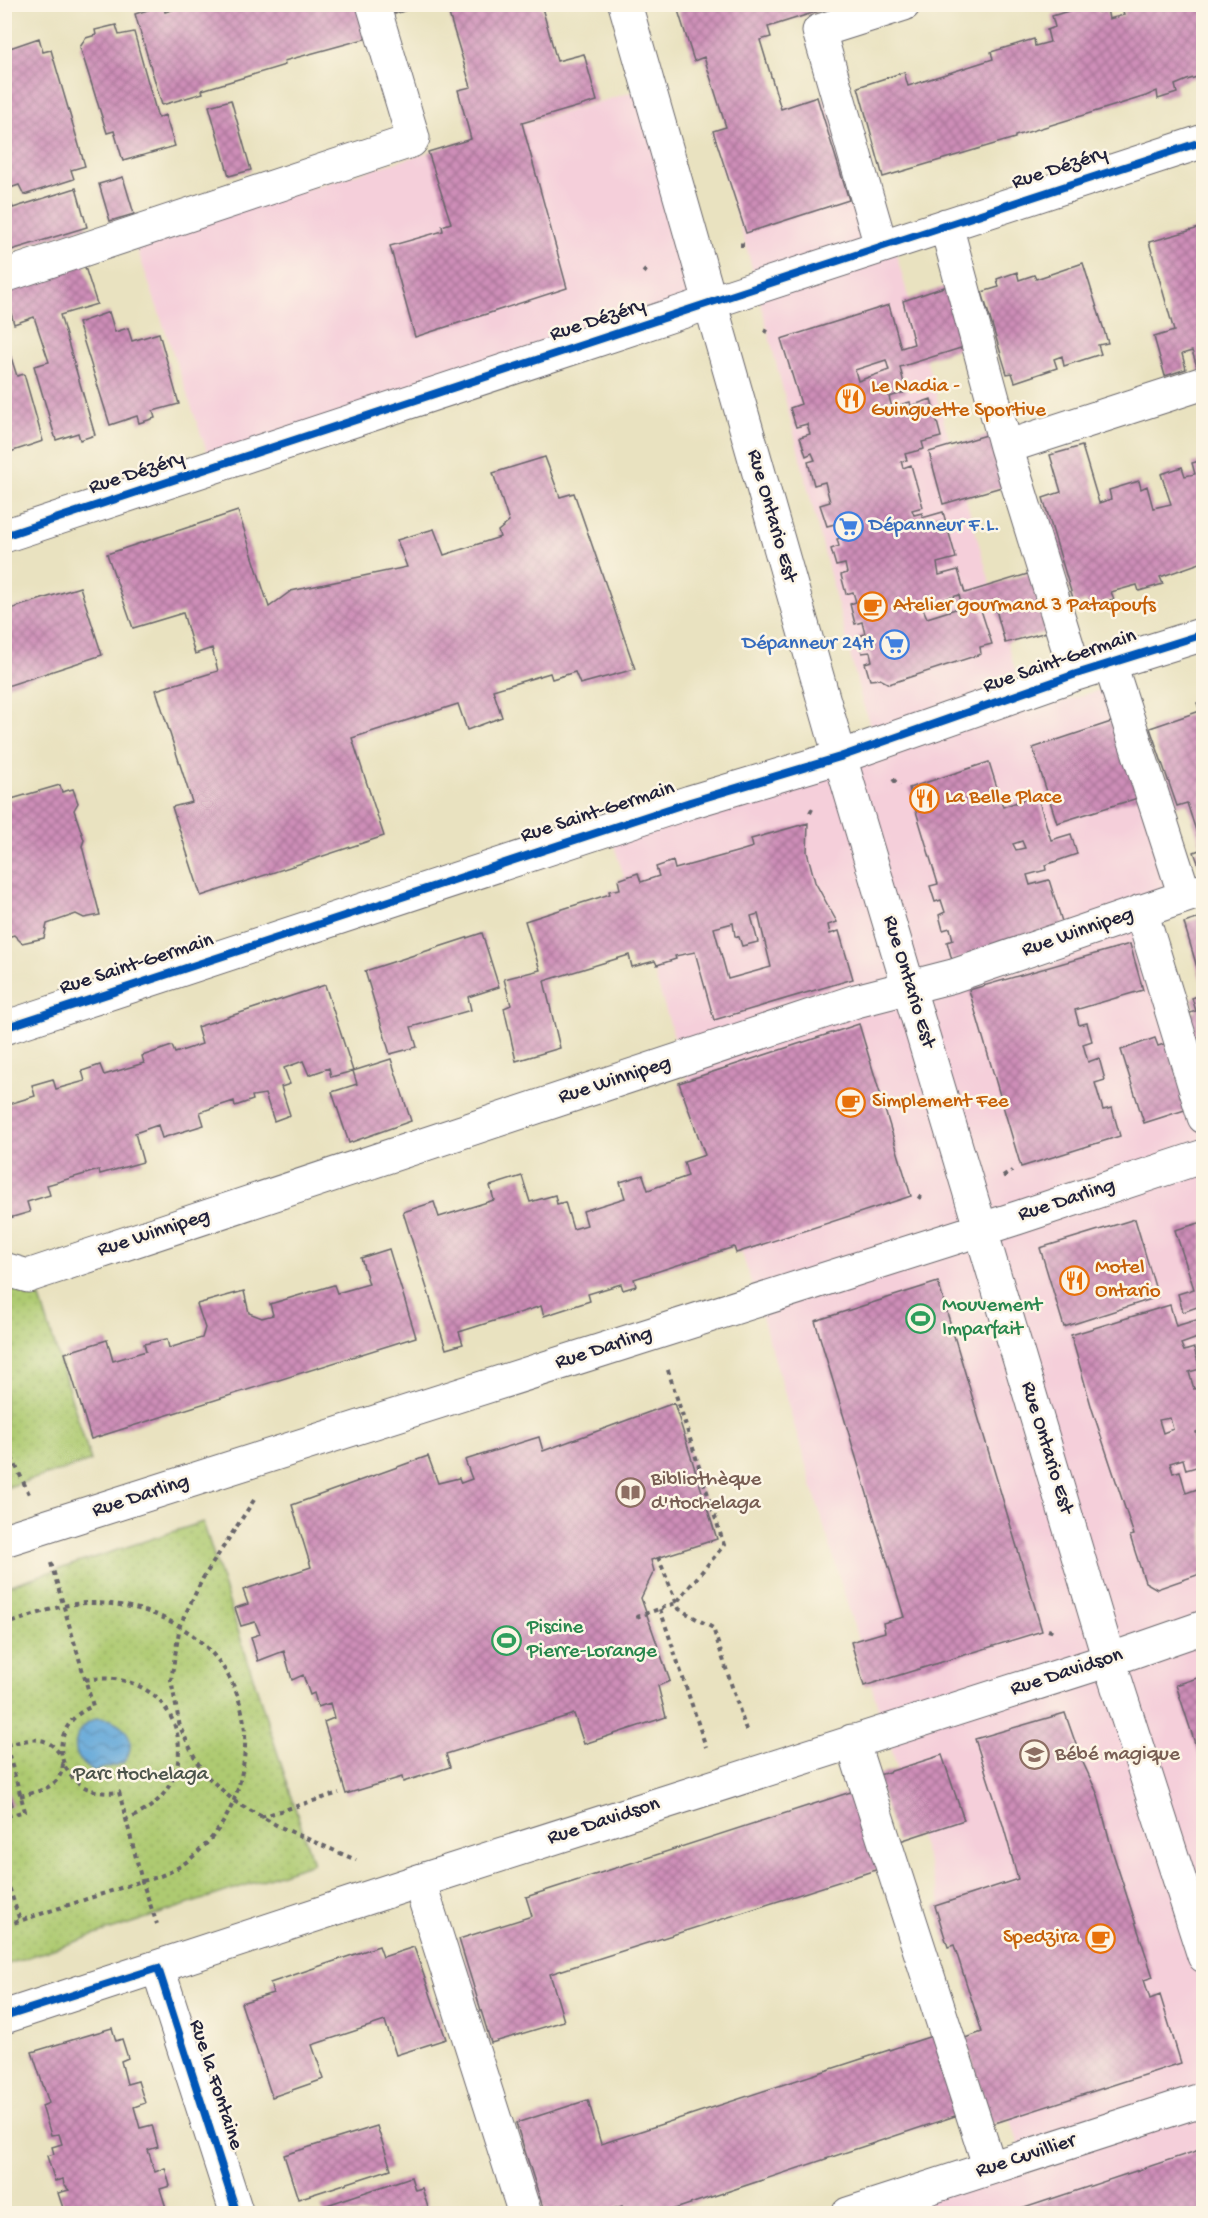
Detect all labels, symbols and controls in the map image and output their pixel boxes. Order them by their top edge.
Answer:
street label: Rue Dézéry [1009,142,1111,196]
street label: Rue Dézéry [547,294,649,348]
place label: Le Nadia - Guinguette Sportive [871,375,1047,424]
restaurant icon: Le Nadia - Guinguette Sportive [834,383,866,415]
street label: Rue Dézéry [86,447,188,501]
street label: Rue Ontario Est [740,447,803,588]
supermarket icon: Dépanneur F.L. [832,510,864,542]
place label: Dépanneur F.L. [867,514,1000,539]
cafe icon: Atelier gourmand 3 Patapoufs [856,590,888,622]
place label: Atelier gourmand 3 Patapoufs [893,594,1157,619]
street label: Rue Saint-Germain [980,624,1140,700]
supermarket icon: Dépanneur 24H [879,628,911,660]
place label: Dépanneur 24H [740,632,875,657]
street label: Rue Saint-Germain [518,776,678,850]
restaurant icon: La Belle Place [908,782,940,814]
place label: La Belle Place [945,786,1063,811]
street label: Rue Winnipeg [1019,902,1137,964]
street label: Rue Ontario Est [876,913,941,1053]
street label: Rue Saint-Germain [57,928,217,1002]
street label: Rue Winnipeg [556,1051,674,1111]
cafe icon: Simplement Fee [835,1086,867,1118]
place label: Simplement Fee [872,1090,1010,1115]
street label: Rue Darling [1015,1174,1119,1228]
street label: Rue Winnipeg [95,1204,213,1264]
place label: Motel Ontario [1095,1256,1161,1305]
restaurant icon: Motel Ontario [1058,1264,1090,1296]
place label: Mouvement Imparfait [942,1294,1044,1343]
sports icon: Mouvement Imparfait [905,1302,937,1334]
street label: Rue Darling [552,1322,656,1376]
street label: Rue Ontario Est [1014,1379,1079,1519]
place label: Bibliothèque d'Hochelaga [650,1468,763,1517]
street label: Rue Darling [89,1470,193,1524]
library icon: Bibliothèque d'Hochelaga [614,1476,646,1508]
place label: Piscine Pierre-Lorange [526,1616,658,1665]
sports icon: Piscine Pierre-Lorange [490,1624,522,1656]
street label: Rue Davidson [1008,1643,1126,1703]
school or university icon: Bébé magique [1018,1739,1050,1771]
place label: Bébé magique [1054,1743,1181,1768]
park label: Parc Hochelaga [73,1763,210,1788]
street label: Rue Davidson [545,1792,663,1852]
cafe icon: Spedzira [1084,1922,1116,1954]
place label: Spedzira [1003,1926,1080,1951]
street label: Rue la Fontaine [182,2017,248,2154]
street label: Rue Cuvillier [973,2129,1081,2185]

